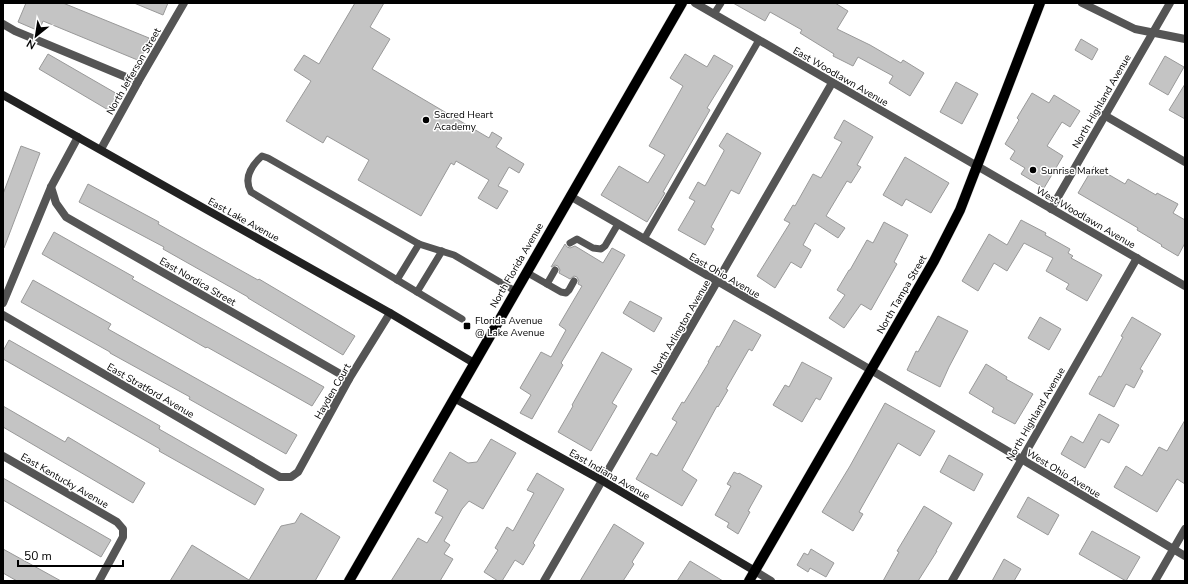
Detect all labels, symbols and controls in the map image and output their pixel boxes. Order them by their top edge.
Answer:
north arrow [16,16,56,56]
street label: North Jefferson Street [103,25,165,118]
text: N [24,36,39,53]
street label: East Woodlawn Avenue [790,44,891,110]
street label: North Highland Avenue [1069,52,1135,151]
place label: Sacred Heart Academy [434,108,493,134]
marker: Sacred Heart Academy [421,115,431,125]
place label: Sunrise Market [1041,164,1109,178]
marker: Sunrise Market [1028,165,1038,175]
street label: West Woodlawn Avenue [1033,184,1138,252]
street label: East Lake Avenue [205,195,282,245]
street label: North Florida Avenue [487,220,547,311]
street label: East Ohio Avenue [686,250,763,302]
street label: North Tampa Street [874,252,930,336]
street label: East Nordica Street [157,254,239,310]
street label: North Arlington Avenue [648,277,714,378]
place label: Florida Avenue @ Lake Avenue [475,314,545,340]
marker: Florida Avenue @ Lake Avenue [462,321,472,331]
street label: East Stratford Avenue [104,360,197,422]
street label: Hayden Court [311,361,355,422]
street label: North Highland Avenue [1003,365,1069,464]
street label: East Indiana Avenue [567,446,652,504]
street label: West Ohio Avenue [1024,446,1103,502]
street label: East Kentucky Avenue [18,450,111,512]
scale bar [18,542,123,568]
text: 50 m [24,548,52,564]

